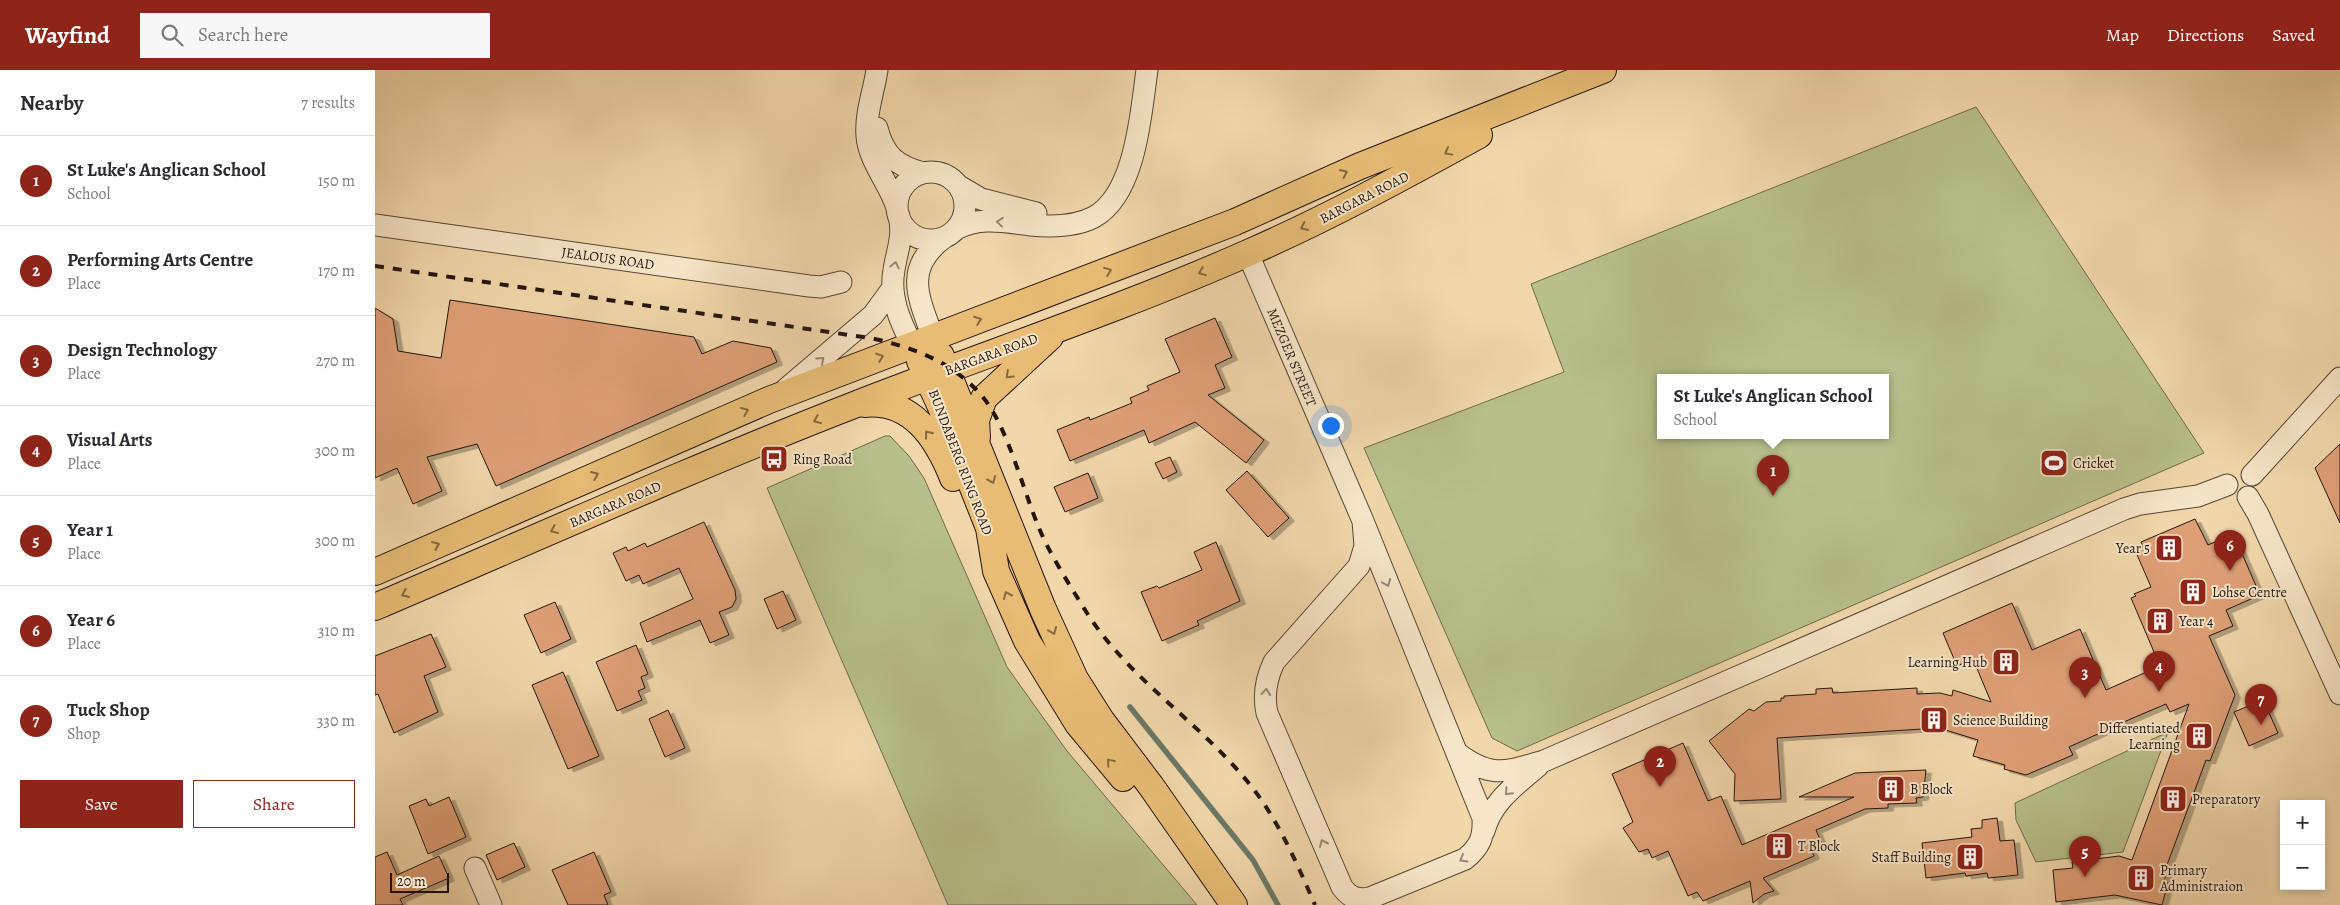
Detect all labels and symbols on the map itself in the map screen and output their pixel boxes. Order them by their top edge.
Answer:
one-way arrow [1444,146,1453,156]
street label: BARGARA ROAD [1316,167,1412,228]
one-way arrow [1339,169,1348,180]
one-way arrow [996,217,1004,228]
one-way arrow [1300,221,1309,232]
street label: JEALOUS ROAD [560,243,656,274]
one-way arrow [889,261,900,270]
one-way arrow [1198,266,1207,276]
one-way arrow [1103,267,1112,277]
street label: MEZGER STREET [1262,305,1321,409]
one-way arrow [973,316,982,326]
street label: BARGARA ROAD [942,329,1041,380]
one-way arrow [875,353,884,363]
one-way arrow [816,356,825,365]
one-way arrow [1006,369,1015,378]
street label: BUNDABERG RING ROAD [924,387,997,538]
one-way arrow [740,406,749,417]
one-way arrow [813,413,822,424]
your location [1318,413,1344,439]
one-way arrow [926,431,934,440]
bus stop icon: Ring Road [759,444,789,474]
sports icon: Cricket [2039,448,2069,478]
place label: Ring Road [793,450,852,469]
place label: Cricket [2073,454,2115,473]
pin: 1 [1757,455,1789,496]
one-way arrow [590,471,599,482]
one-way arrow [986,476,996,484]
street label: BARGARA ROAD [566,477,664,532]
one-way arrow [550,523,559,534]
pin: 6 [2214,530,2246,571]
building icon: Year 5 [2154,533,2184,563]
place label: Year 5 [2115,539,2150,558]
one-way arrow [431,540,440,551]
building icon: Lohse Centre [2178,577,2208,607]
one-way arrow [1381,578,1392,587]
place label: Lohse Centre [2212,583,2287,602]
one-way arrow [401,587,410,598]
one-way arrow [1002,591,1013,600]
building icon: Year 4 [2145,606,2175,636]
place label: Year 4 [2178,612,2213,631]
one-way arrow [1046,626,1057,635]
building icon: Learning Hub [1991,647,2021,677]
pin: 4 [2143,651,2175,692]
place label: Learning Hub [1907,653,1987,672]
pin: 3 [2069,657,2101,698]
pin: 7 [2245,684,2277,725]
one-way arrow [1260,688,1271,696]
building icon: Science Building [1919,705,1949,735]
place label: Science Building [1953,711,2048,730]
place label: Differentiated Learning [2099,719,2180,754]
building icon: Differentiated Learning [2184,721,2214,751]
pin: 2 [1644,746,1676,787]
one-way arrow [1106,759,1115,768]
building icon: B Block [1876,774,1906,804]
place label: B Block [1910,780,1953,799]
building icon: Preparatory [2158,784,2188,814]
one-way arrow [1505,786,1514,795]
place label: Preparatory [2192,790,2261,809]
building icon: T Block [1764,831,1794,861]
pin: 5 [2069,836,2101,877]
place label: T Block [1798,837,1840,856]
one-way arrow [1319,839,1330,848]
building icon: Staff Building [1955,842,1985,872]
place label: Staff Building [1871,848,1951,867]
one-way arrow [1460,852,1469,862]
place label: Primary Administraion [2159,861,2244,896]
building icon: Primary Administraion [2126,863,2156,893]
scale bar [390,870,449,893]

